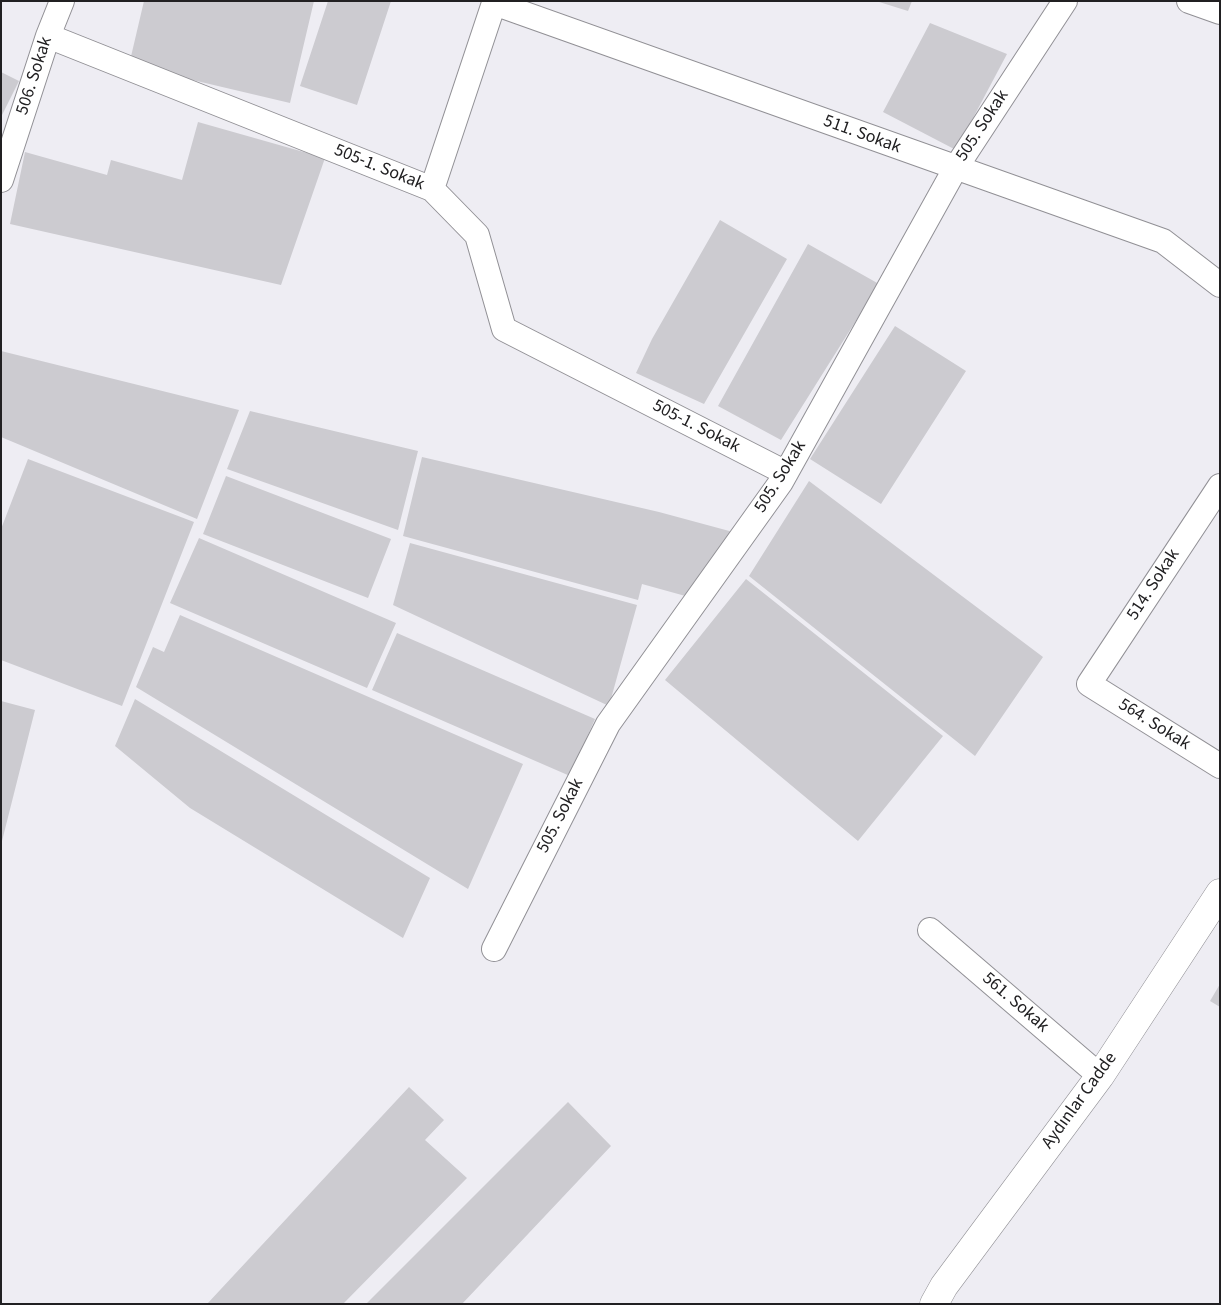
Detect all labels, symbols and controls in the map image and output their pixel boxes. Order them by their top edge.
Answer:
street label: 506. Sokak [12,34,58,118]
street label: 505. Sokak [952,86,1014,166]
street label: 511. Sokak [820,111,904,159]
street label: 505-1. Sokak [331,140,427,196]
street label: 505-1. Sokak [649,396,743,458]
street label: 505. Sokak [750,437,812,517]
street label: 514. Sokak [1123,545,1185,625]
street label: 564. Sokak [1114,694,1194,756]
street label: 505. Sokak [533,775,589,857]
street label: 561. Sokak [977,968,1053,1038]
street label: Aydınlar Cadde [1038,1049,1122,1153]

